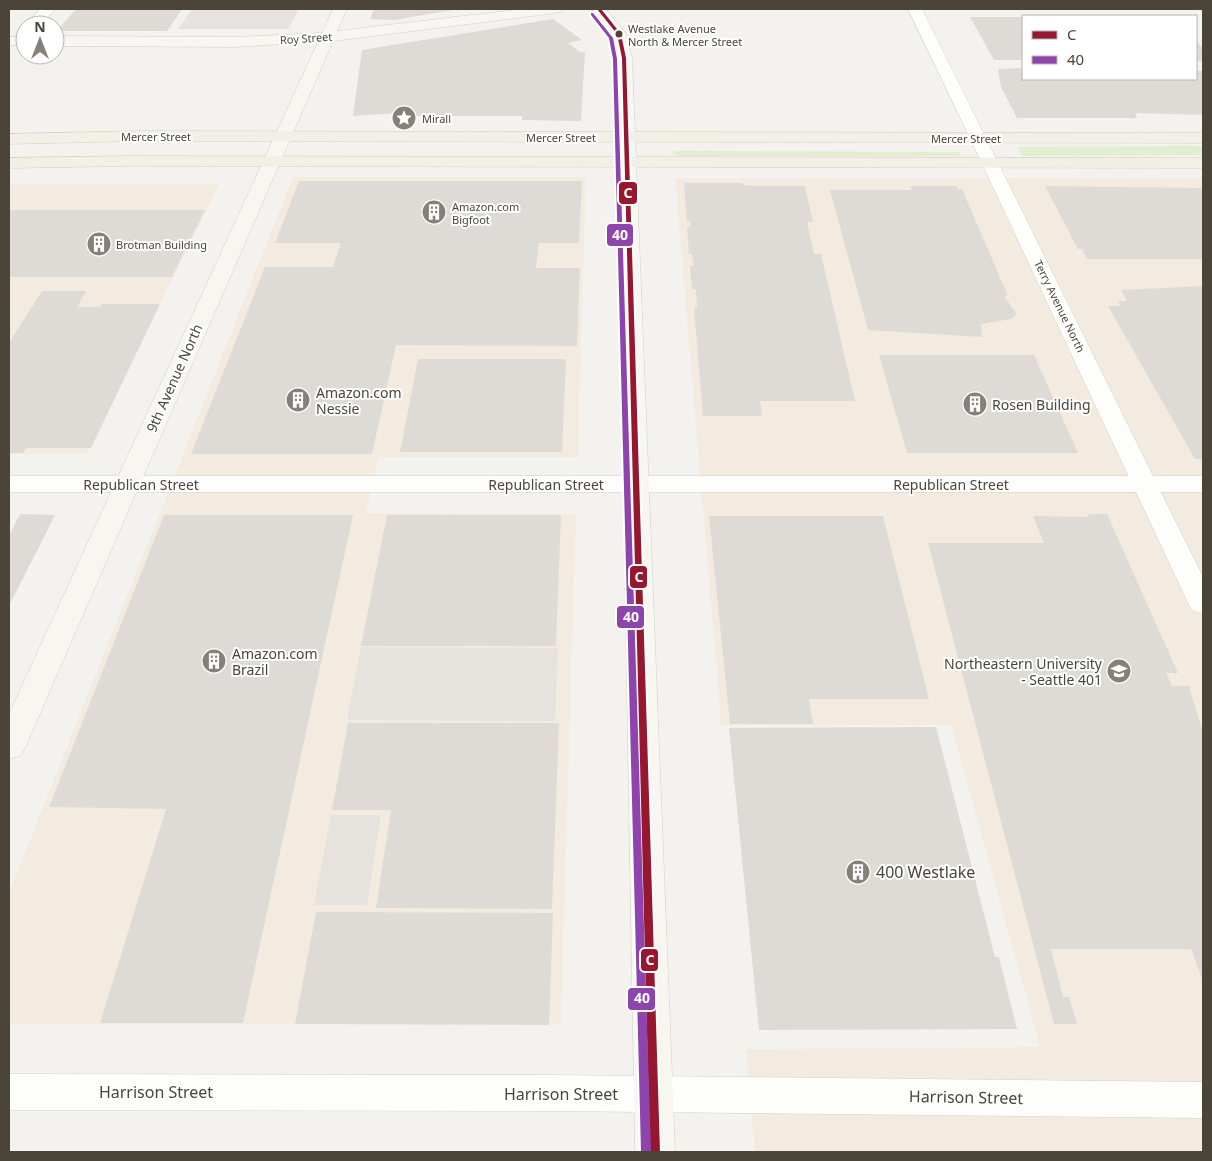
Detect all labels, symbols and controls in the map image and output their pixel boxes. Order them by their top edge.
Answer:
north arrow [15,15,65,65]
legend [1022,15,1197,80]
text: N [34,17,46,36]
place label: Westlake Avenue North & Mercer Street [628,21,742,49]
text: C [1067,24,1077,44]
street label: Roy Street [279,29,333,47]
marker: Westlake Avenue North & Mercer Street [614,29,624,39]
text: 40 [1067,49,1084,69]
place icon: Mirall [391,105,417,131]
place label: Mirall [422,111,451,126]
street label: Mercer Street [121,129,191,144]
street label: Mercer Street [526,130,596,145]
street label: Mercer Street [931,131,1001,146]
line badge: C [618,181,638,205]
text: C [624,183,633,202]
building icon: Amazon.com Bigfoot [421,199,447,225]
place label: Amazon.com Bigfoot [452,199,519,227]
line badge: 40 [606,223,634,247]
text: 40 [612,225,628,244]
building icon: Brotman Building [86,231,112,257]
place label: Brotman Building [116,237,207,252]
street label: Terry Avenue North [1031,257,1089,355]
street label: 9th Avenue North [142,321,206,435]
place label: Amazon.com Nessie [316,383,402,418]
building icon: Amazon.com Nessie [285,387,311,413]
building icon: Rosen Building [962,391,988,417]
place label: Rosen Building [992,395,1091,414]
street label: Republican Street [83,475,199,494]
street label: Republican Street [488,475,604,494]
street label: Republican Street [893,475,1009,494]
line badge: C [629,565,648,589]
text: C [635,567,644,586]
line badge: 40 [616,605,645,629]
text: 40 [623,607,639,626]
place label: Amazon.com Brazil [232,644,318,679]
building icon: Amazon.com Brazil [201,648,227,674]
place label: Northeastern University - Seattle 401 [944,654,1103,689]
school or university icon: Northeastern University - Seattle 401 [1106,658,1132,684]
building icon: 400 Westlake [845,859,871,885]
place label: 400 Westlake [876,861,975,883]
line badge: C [640,948,659,972]
text: C [646,950,655,969]
line badge: 40 [627,987,656,1011]
text: 40 [634,988,650,1007]
street label: Harrison Street [99,1081,213,1103]
street label: Harrison Street [504,1083,618,1105]
street label: Harrison Street [909,1085,1024,1109]

